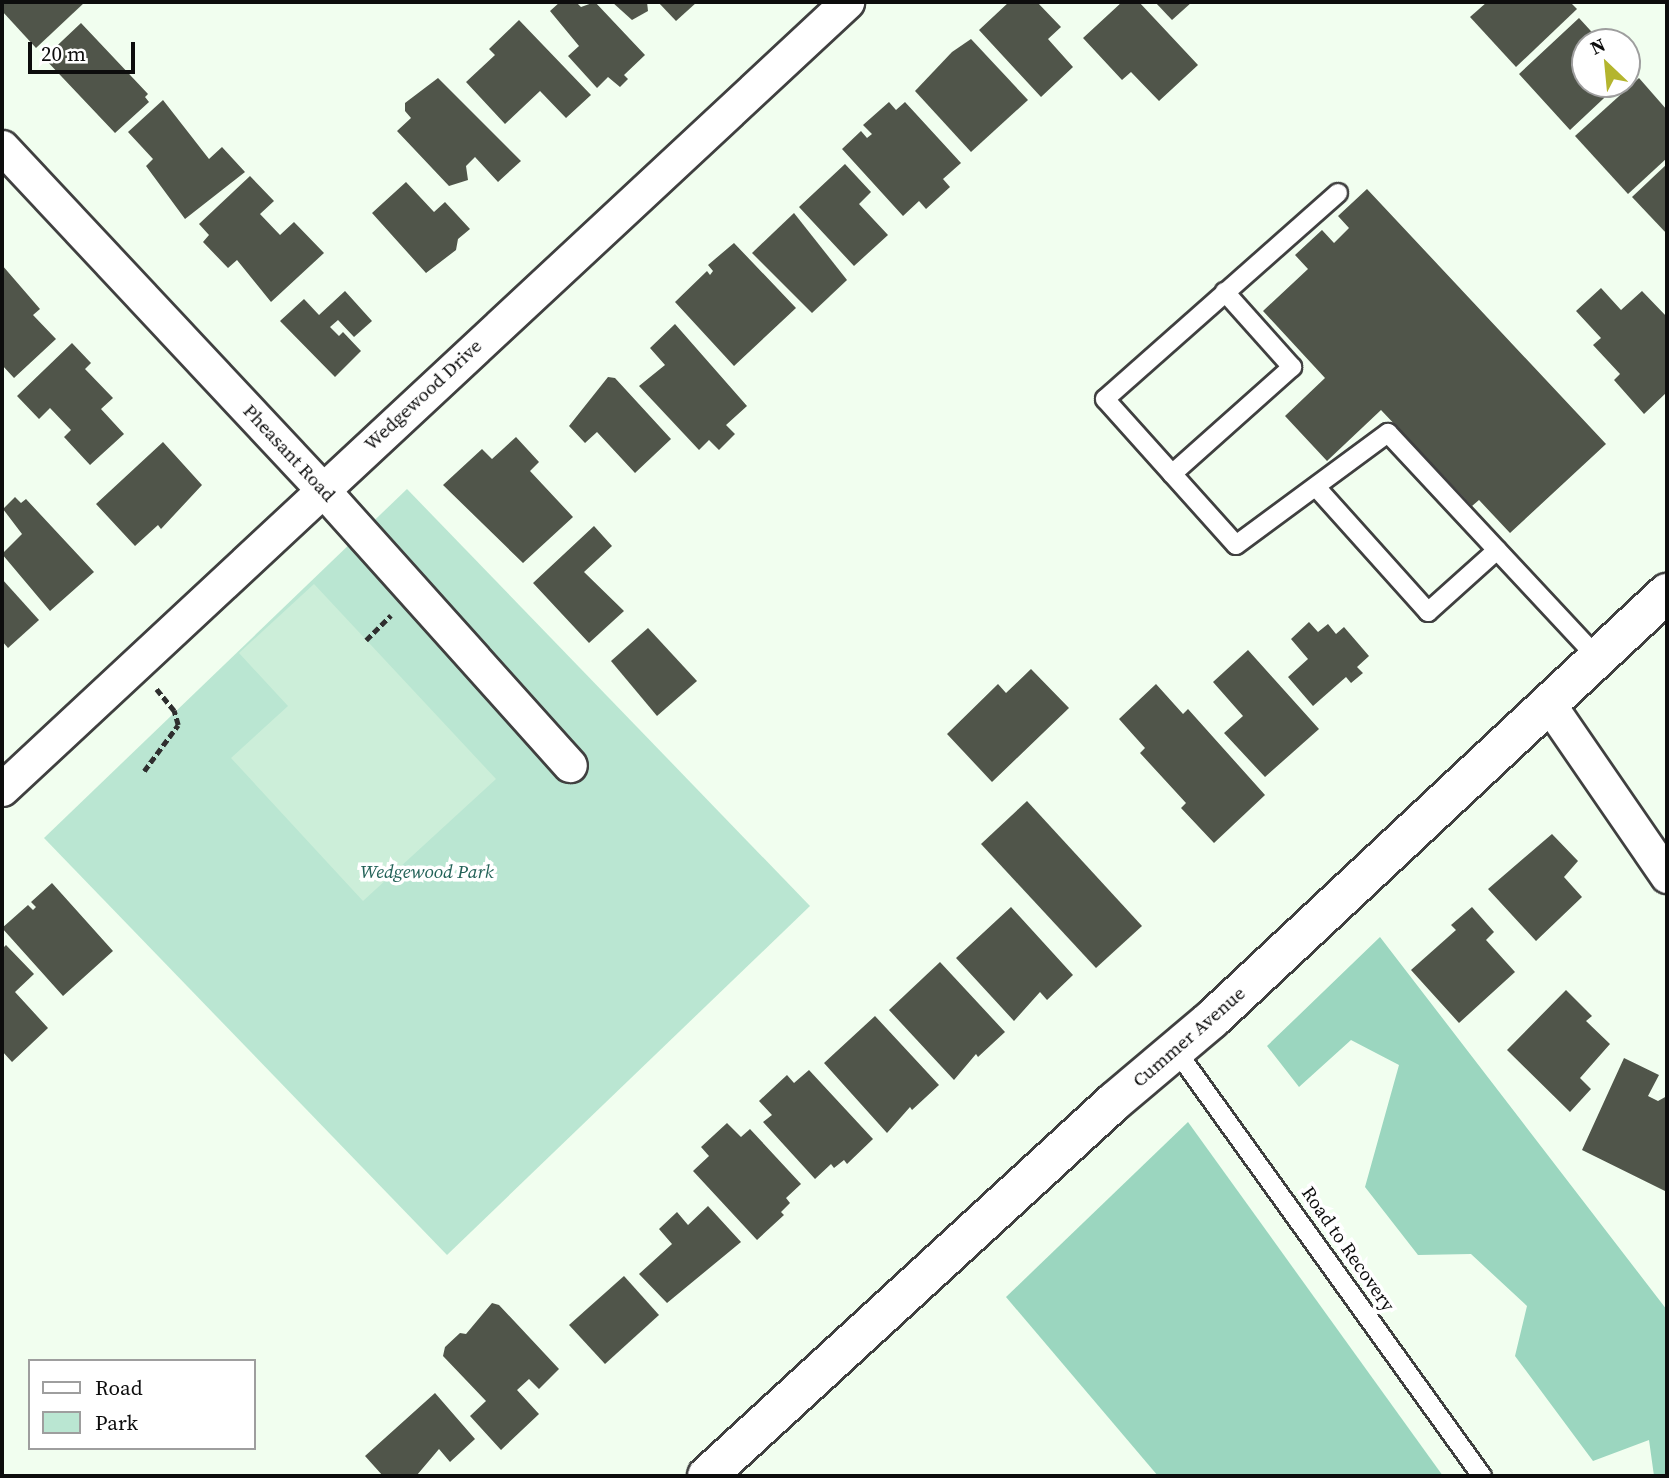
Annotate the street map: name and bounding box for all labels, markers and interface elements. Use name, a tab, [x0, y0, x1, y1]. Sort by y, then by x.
scale bar	[32, 28, 138, 72]
north arrow	[1571, 28, 1641, 98]
text: N	[1586, 31, 1610, 61]
text: 20 m	[41, 39, 86, 68]
street label: Wedgewood Drive	[360, 335, 486, 455]
street label: Pheasant Road	[238, 400, 340, 506]
park label: Wedgewood Park	[360, 861, 494, 883]
street label: Cummer Avenue	[1128, 982, 1250, 1092]
street label: Road to Recovery	[1297, 1182, 1399, 1316]
legend	[28, 1359, 256, 1450]
text: Road	[95, 1373, 143, 1402]
text: Park	[95, 1408, 138, 1437]

